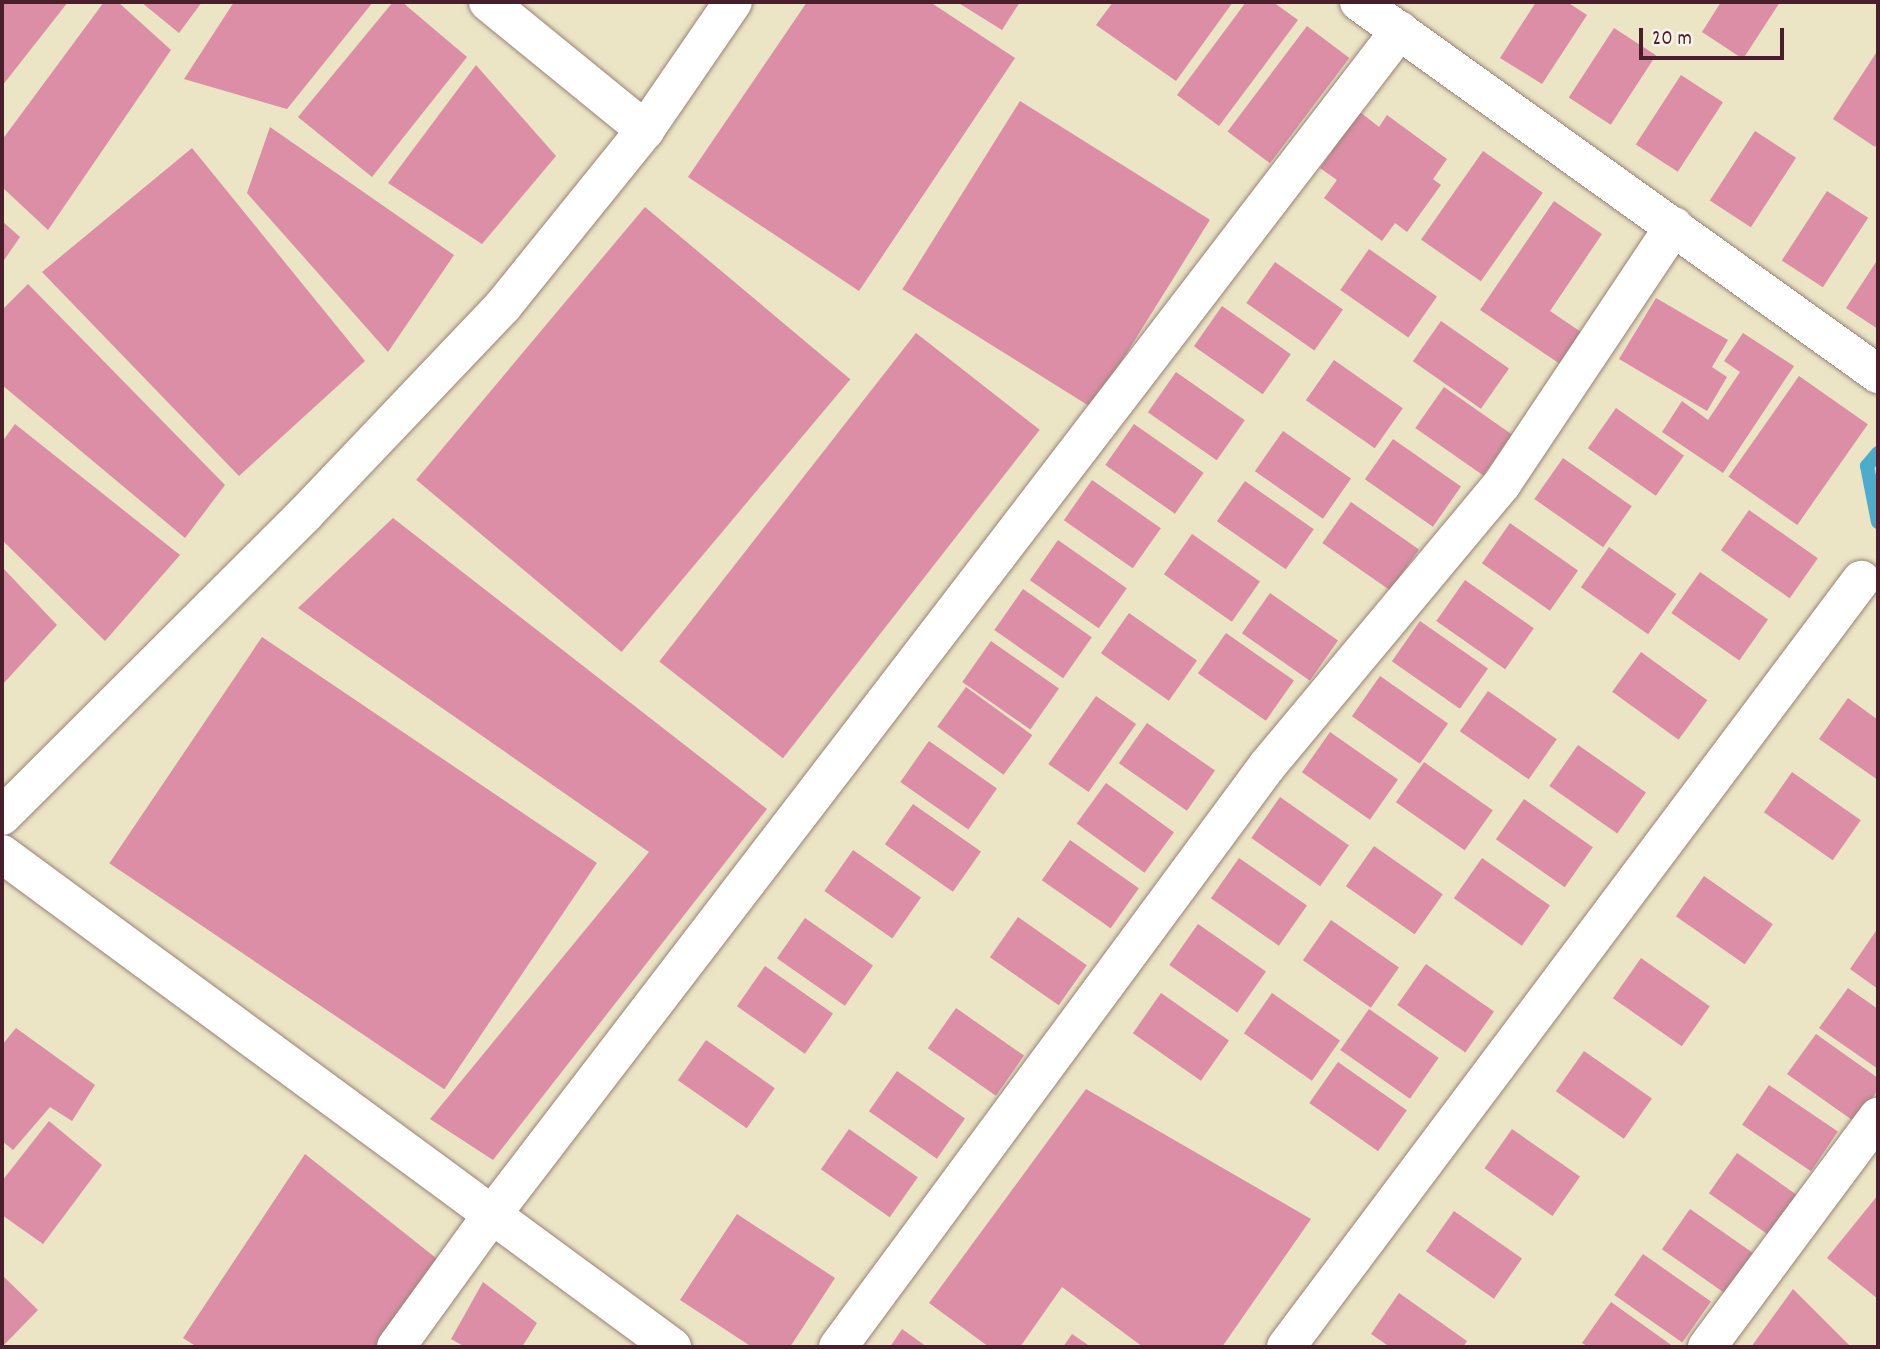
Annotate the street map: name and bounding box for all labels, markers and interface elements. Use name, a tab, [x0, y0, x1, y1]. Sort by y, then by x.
scale bar	[1642, 14, 1787, 58]
text: 20 m	[1652, 25, 1692, 55]

